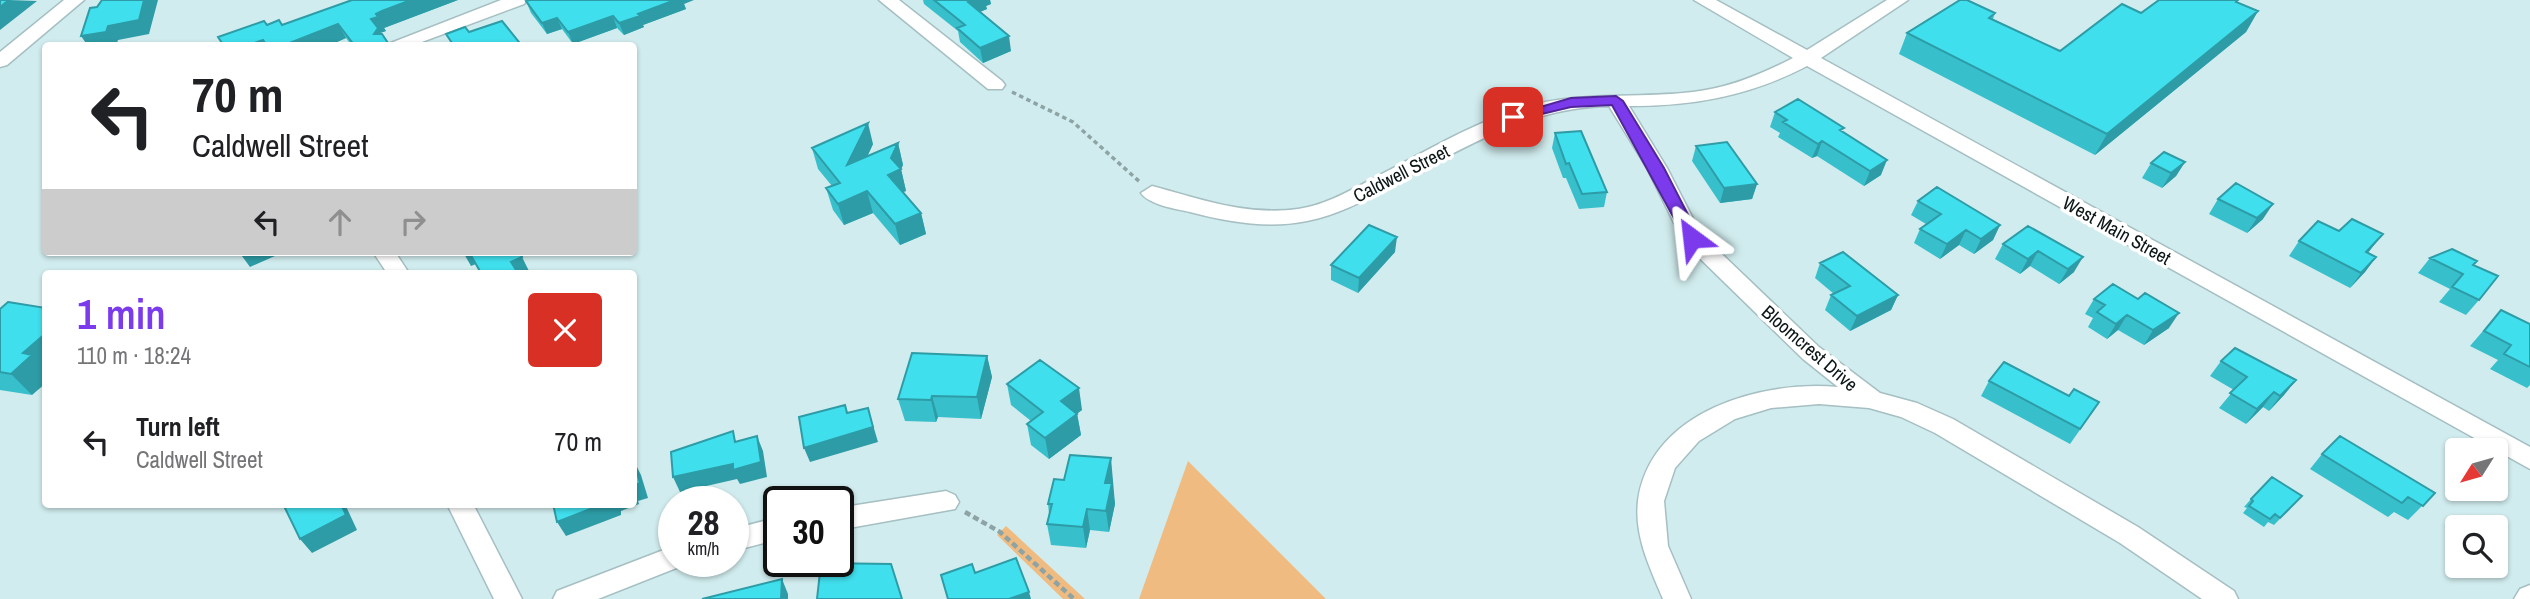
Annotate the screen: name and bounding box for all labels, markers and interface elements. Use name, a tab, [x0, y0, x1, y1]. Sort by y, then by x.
text: 70 m	[192, 61, 284, 127]
icon: left	[77, 70, 168, 161]
pin	[1483, 87, 1543, 147]
icon: arrive	[1494, 98, 1532, 136]
text: Caldwell Street	[192, 124, 368, 167]
street label: Caldwell Street	[1348, 137, 1454, 208]
street label: West Main Street	[2058, 190, 2176, 271]
position arrow	[1655, 201, 1729, 275]
icon: left	[248, 203, 286, 241]
icon: ahead	[321, 203, 359, 241]
icon: right	[394, 203, 432, 241]
text: 1 min	[77, 286, 166, 342]
button: close	[528, 293, 602, 367]
street label: Bloomcrest Drive	[1756, 299, 1864, 397]
text: 110 m · 18:24	[77, 340, 191, 371]
text: Turn left	[136, 409, 220, 444]
icon: left	[77, 423, 115, 461]
text: 70 m	[555, 424, 602, 459]
north arrow	[2445, 438, 2508, 500]
map controls	[2445, 438, 2508, 578]
text: Caldwell Street	[136, 444, 263, 475]
speed limit sign: 30	[763, 486, 854, 577]
text: 28	[688, 499, 719, 546]
button: search	[2445, 515, 2508, 578]
text: km/h	[688, 536, 720, 561]

